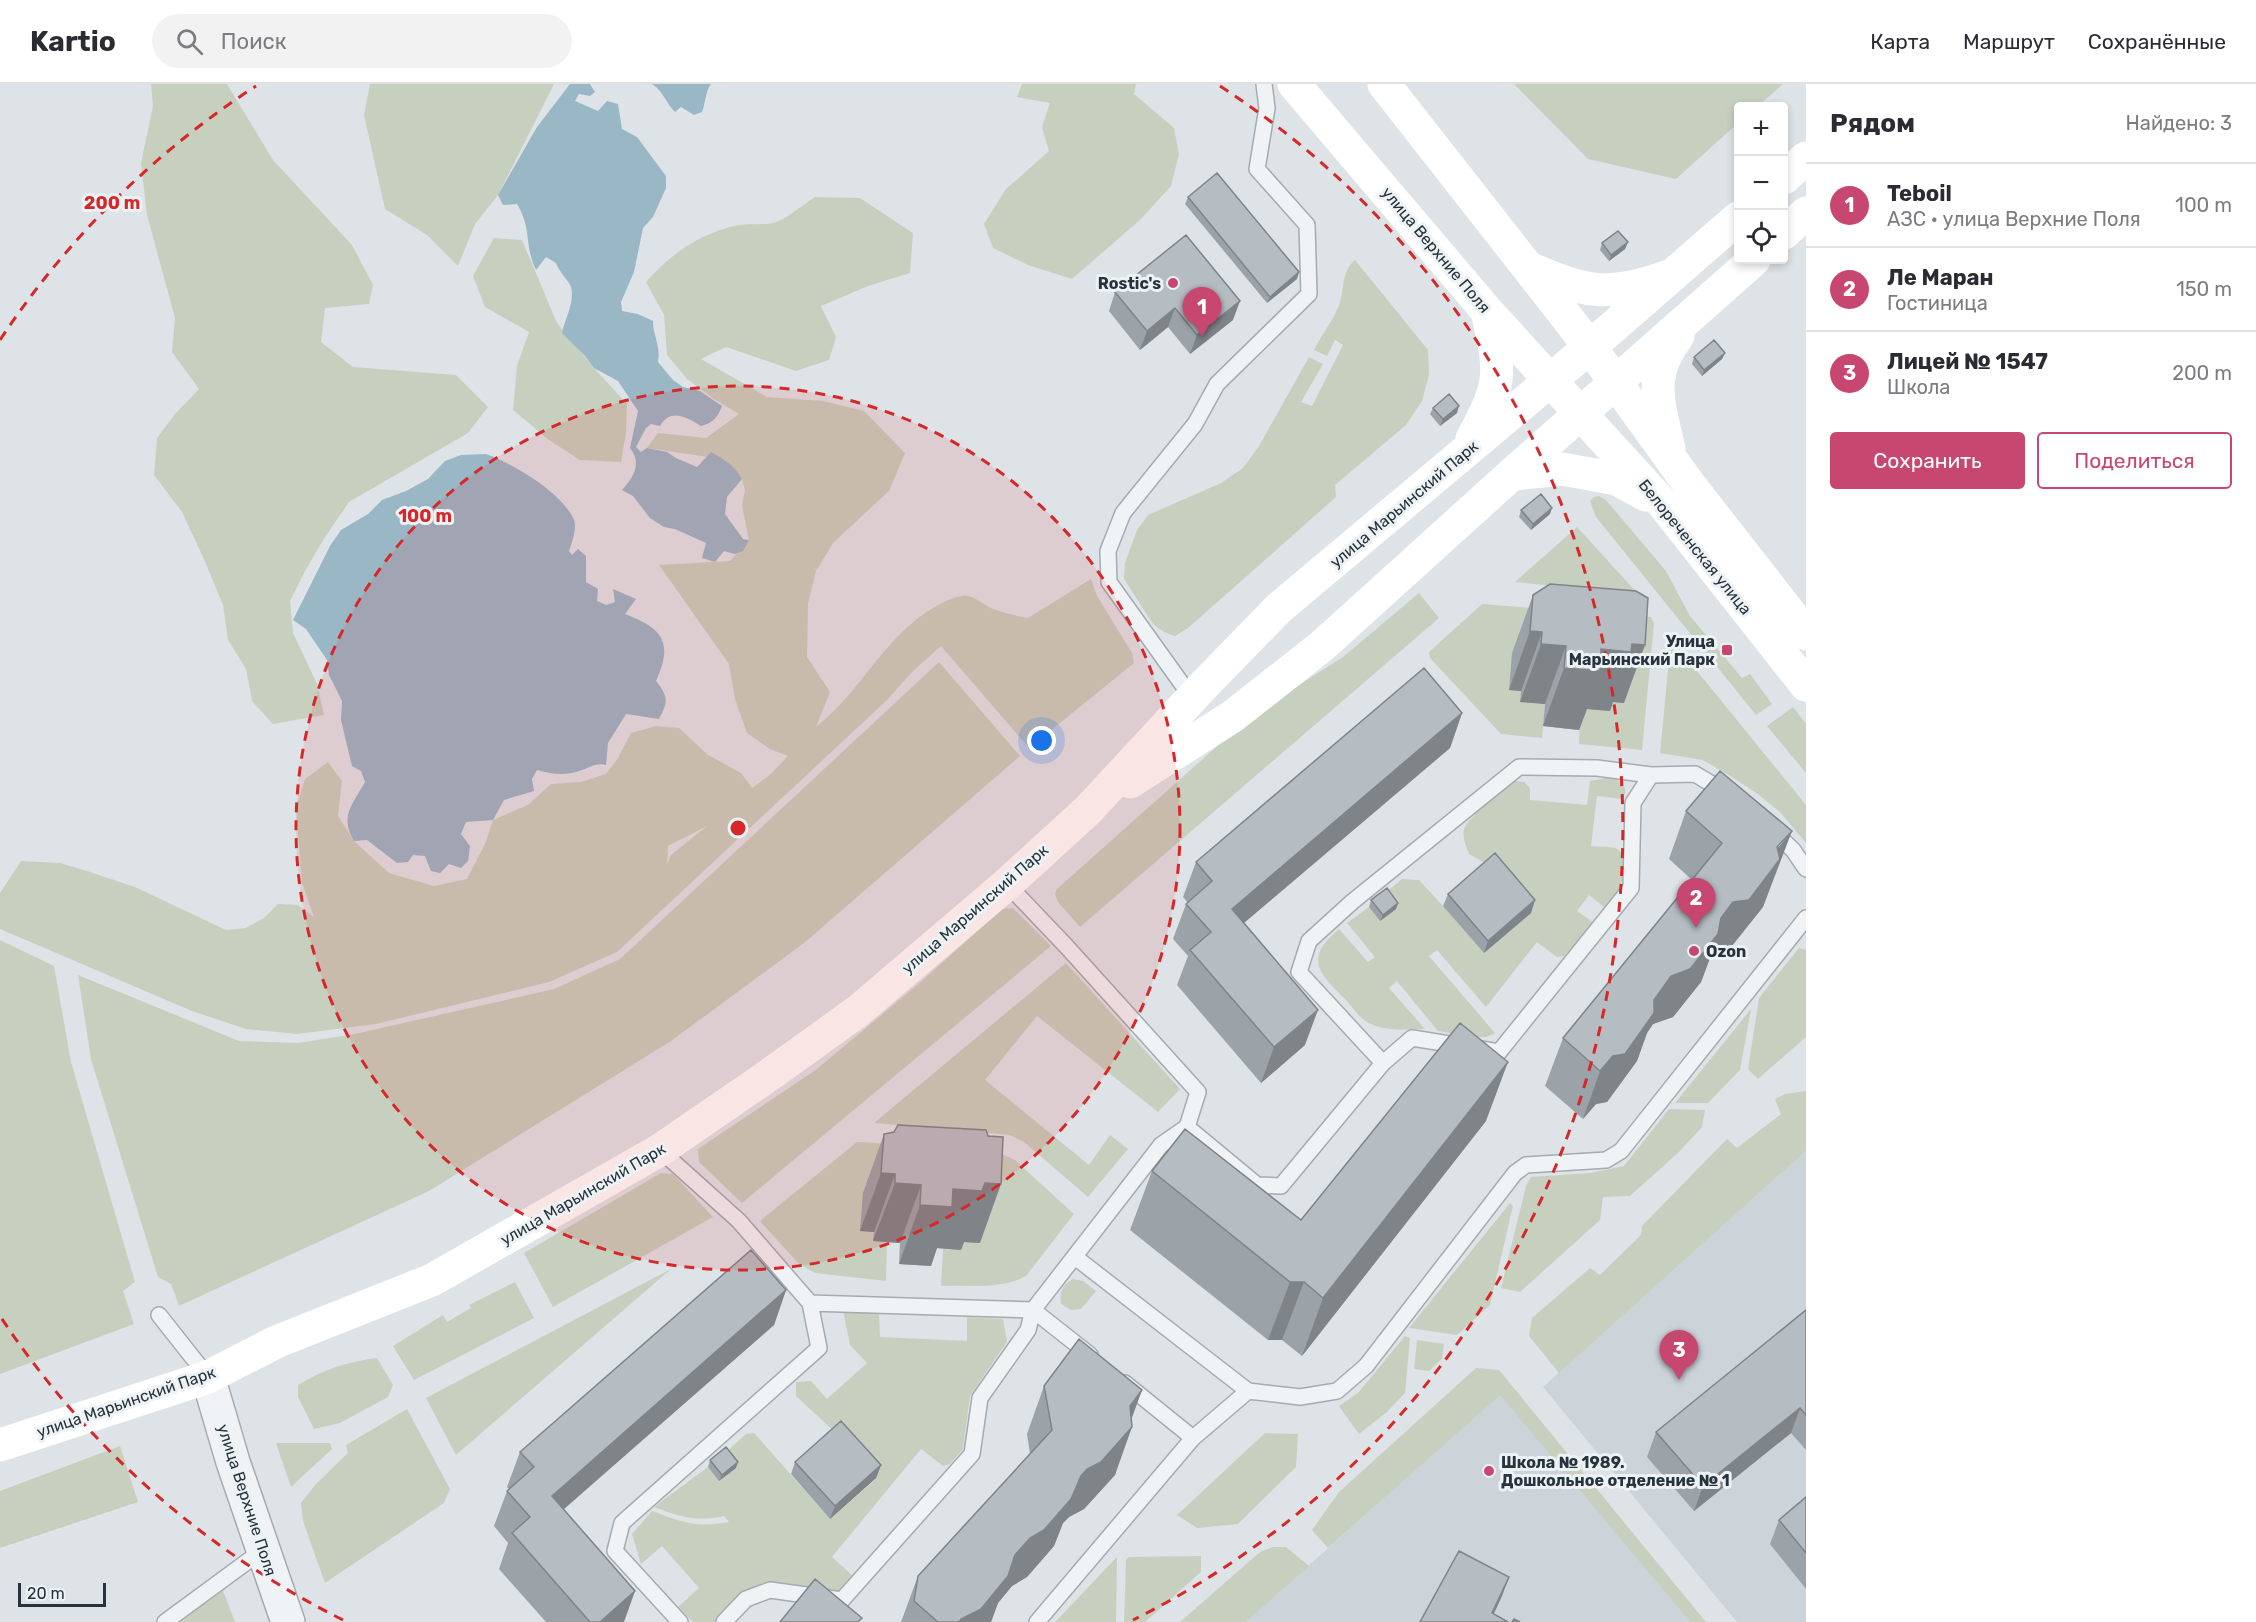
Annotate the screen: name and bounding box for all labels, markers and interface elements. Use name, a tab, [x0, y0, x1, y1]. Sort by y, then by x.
search box	[152, 14, 572, 68]
text: Kartio	[30, 25, 116, 58]
icon: search	[173, 25, 206, 58]
text: Поиск	[221, 28, 286, 55]
text: Карта	[1870, 29, 1930, 54]
text: Маршрут	[1963, 29, 2055, 54]
text: Сохранённые	[2088, 29, 2226, 54]
map controls	[1734, 102, 1788, 264]
button: +	[1734, 102, 1788, 156]
text: Рядом	[1830, 108, 1915, 139]
text: Найдено: 3	[2126, 111, 2232, 135]
button: −	[1734, 156, 1788, 210]
text: Teboil	[1887, 180, 1952, 207]
street label: улица Верхние Поля	[1378, 183, 1494, 317]
text: 200 m	[84, 192, 140, 214]
text: 1	[1845, 193, 1854, 217]
text: 100 m	[2175, 193, 2232, 217]
text: АЗС · улица Верхние Поля	[1887, 207, 2141, 231]
button: locate	[1734, 210, 1788, 264]
text: Ле Маран	[1887, 264, 1994, 291]
place label: Rostic's	[1098, 274, 1161, 293]
marker: Rostic's	[1166, 276, 1180, 290]
text: 2	[1843, 277, 1856, 301]
text: 150 m	[2176, 277, 2232, 301]
pin: 1	[1182, 288, 1222, 337]
text: Гостиница	[1887, 291, 1988, 315]
text: Лицей № 1547	[1887, 348, 2048, 375]
text: 3	[1843, 361, 1856, 385]
text: 200 m	[2172, 361, 2232, 385]
text: Школа	[1887, 375, 1950, 399]
button: Сохранить	[1830, 432, 2025, 489]
button: Поделиться	[2037, 432, 2232, 489]
street label: улица Марьинский Парк	[1326, 436, 1482, 572]
street label: Белореченская улица	[1635, 476, 1755, 618]
text: 100 m	[398, 505, 452, 527]
place label: Улица Марьинский Парк	[1569, 632, 1715, 669]
marker: Улица Марьинский Парк	[1720, 643, 1734, 657]
your location	[1027, 726, 1056, 755]
centre of rings	[728, 818, 748, 838]
street label: улица Марьинский Парк	[898, 840, 1052, 978]
pin: 2	[1676, 878, 1716, 928]
place label: Ozon	[1706, 942, 1746, 961]
marker: Ozon	[1687, 944, 1701, 958]
street label: улица Марьинский Парк	[497, 1139, 669, 1249]
pin: 3	[1660, 1330, 1698, 1380]
street label: улица Марьинский Парк	[34, 1362, 218, 1442]
street label: улица Верхние Поля	[213, 1422, 281, 1578]
place label: Школа № 1989. Дошкольное отделение № 1	[1501, 1453, 1730, 1490]
marker: Школа № 1989. Дошкольное отделение № 1	[1482, 1464, 1496, 1478]
scale bar	[18, 1580, 106, 1608]
text: 20 m	[27, 1584, 65, 1603]

